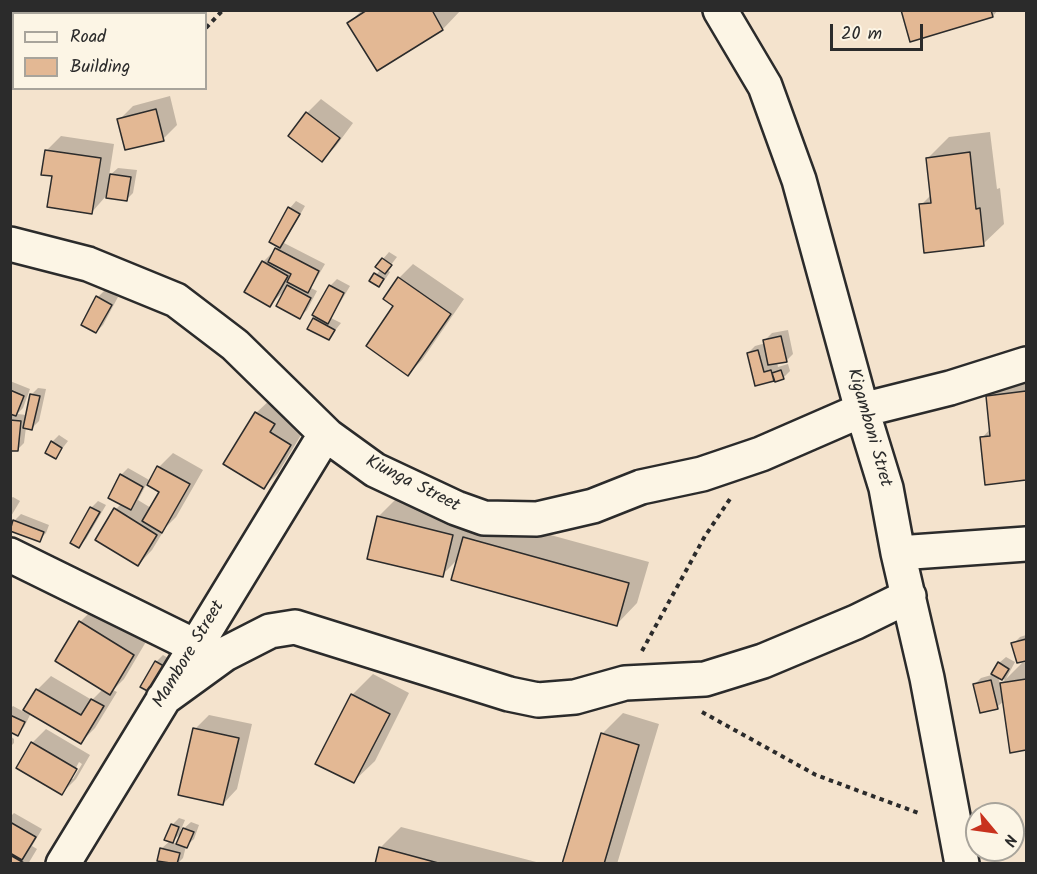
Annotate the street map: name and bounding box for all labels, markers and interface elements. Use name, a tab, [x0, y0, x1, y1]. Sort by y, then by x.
legend	[12, 12, 207, 90]
scale bar	[833, 12, 926, 50]
text: 20 m	[841, 20, 882, 49]
text: Road	[70, 23, 106, 52]
text: Building	[70, 53, 130, 82]
street label: Kigamboni Stret	[841, 366, 895, 490]
street label: Kiunga Street	[361, 452, 463, 518]
street label: Mambore Street	[149, 597, 231, 713]
north arrow	[965, 802, 1025, 862]
text: N	[996, 830, 1023, 850]

